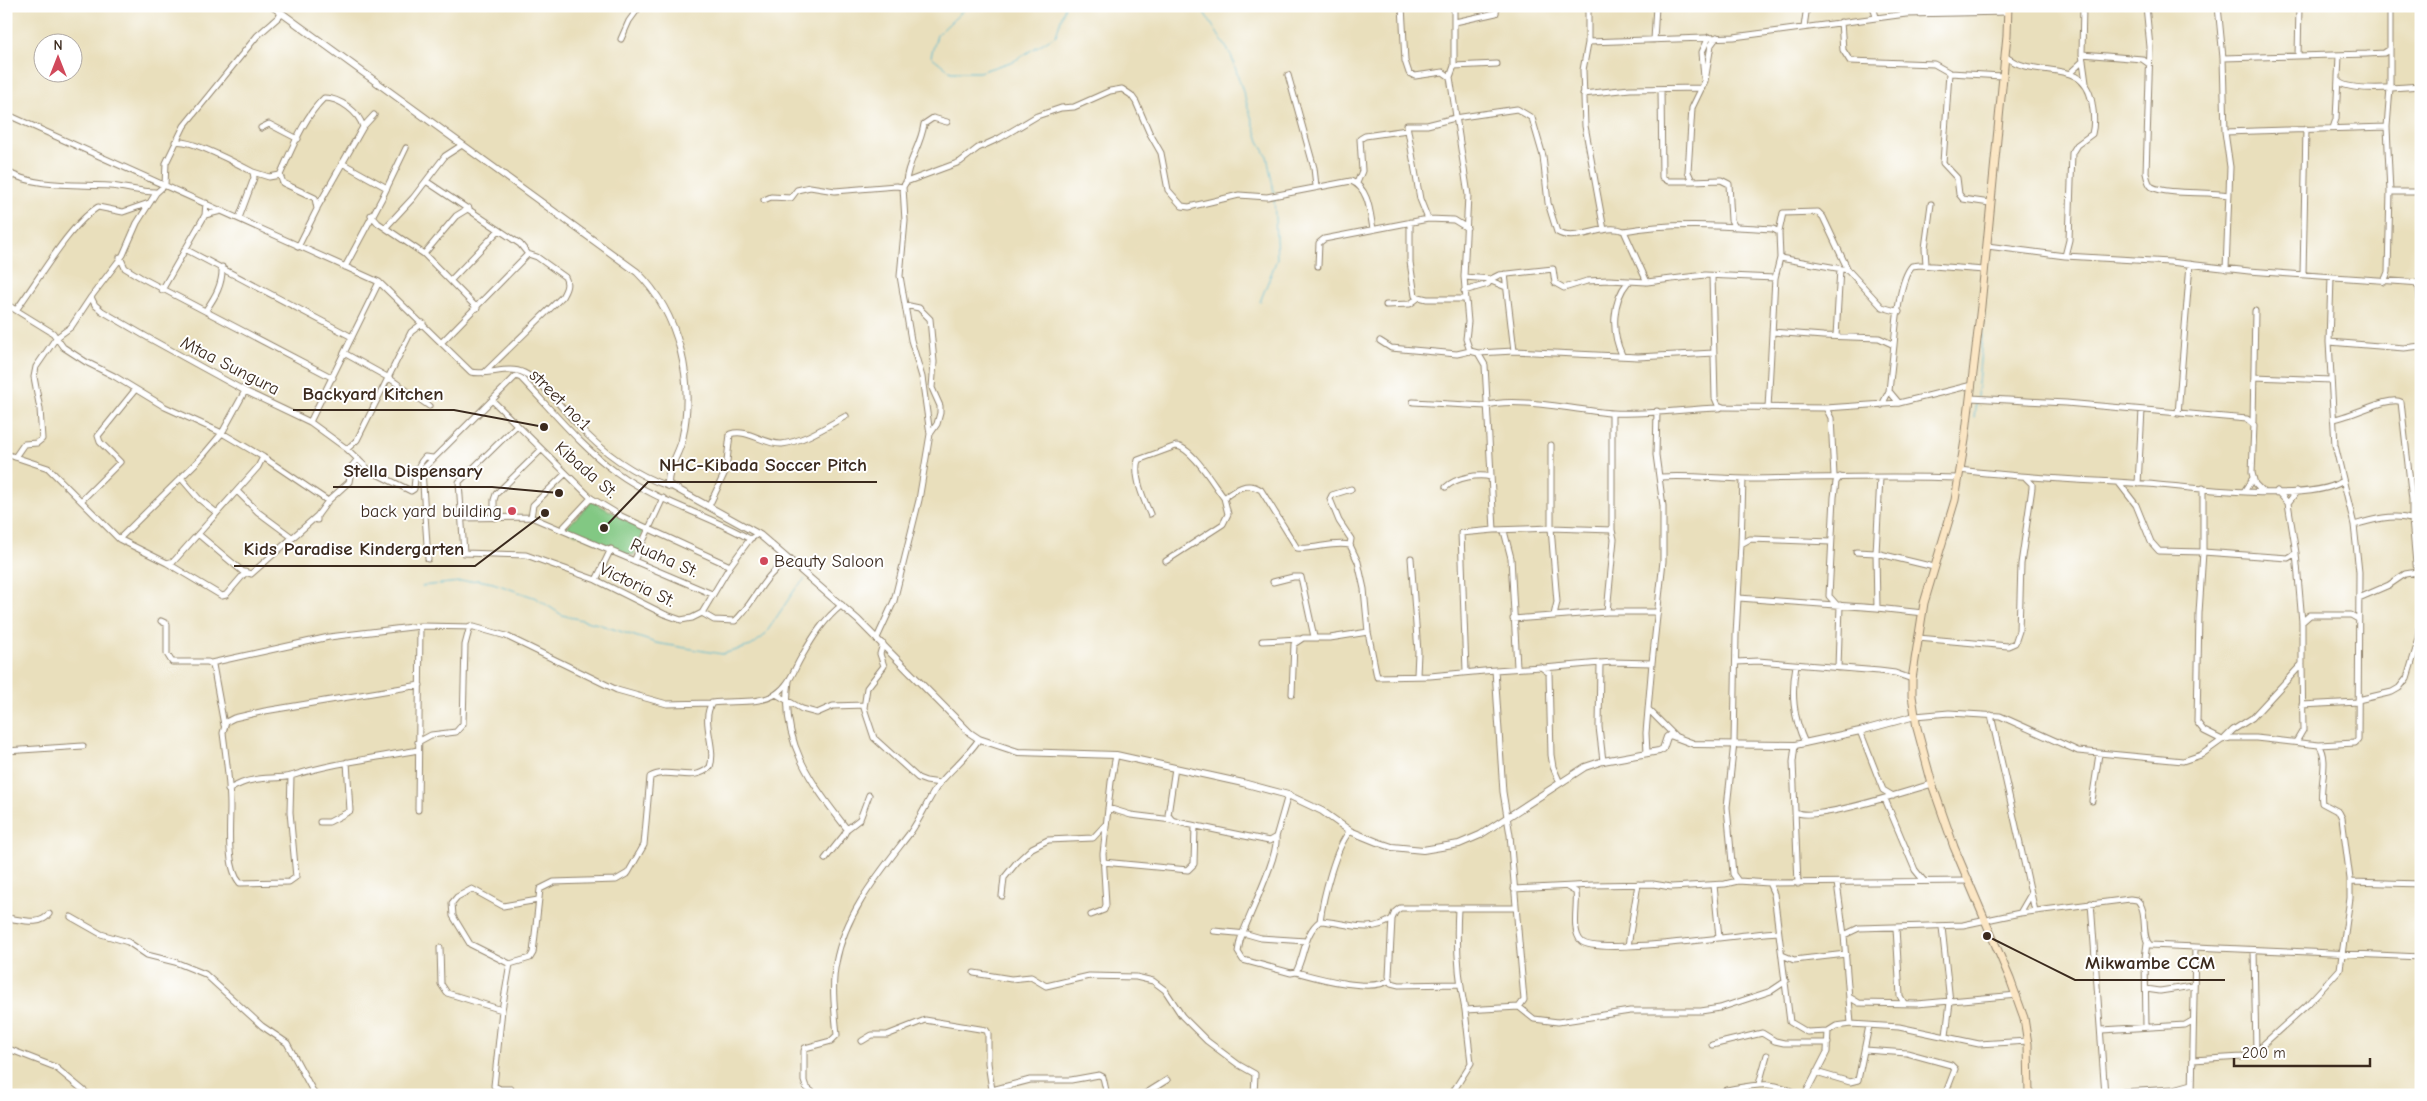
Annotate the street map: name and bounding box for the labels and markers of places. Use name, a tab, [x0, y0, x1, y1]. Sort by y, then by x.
callout: Backyard Kitchen	[293, 376, 454, 410]
callout: NHC-Kibada Soccer Pitch	[648, 448, 877, 482]
callout: Stella Dispensary	[333, 453, 492, 487]
place label: back yard building	[360, 501, 502, 522]
marker: back yard building	[506, 505, 518, 517]
callout: Kids Paradise Kindergarten	[234, 532, 475, 566]
place label: Beauty Saloon	[774, 551, 884, 572]
marker: Beauty Saloon	[758, 555, 770, 567]
callout: Mikwambe CCM	[2075, 946, 2225, 980]

